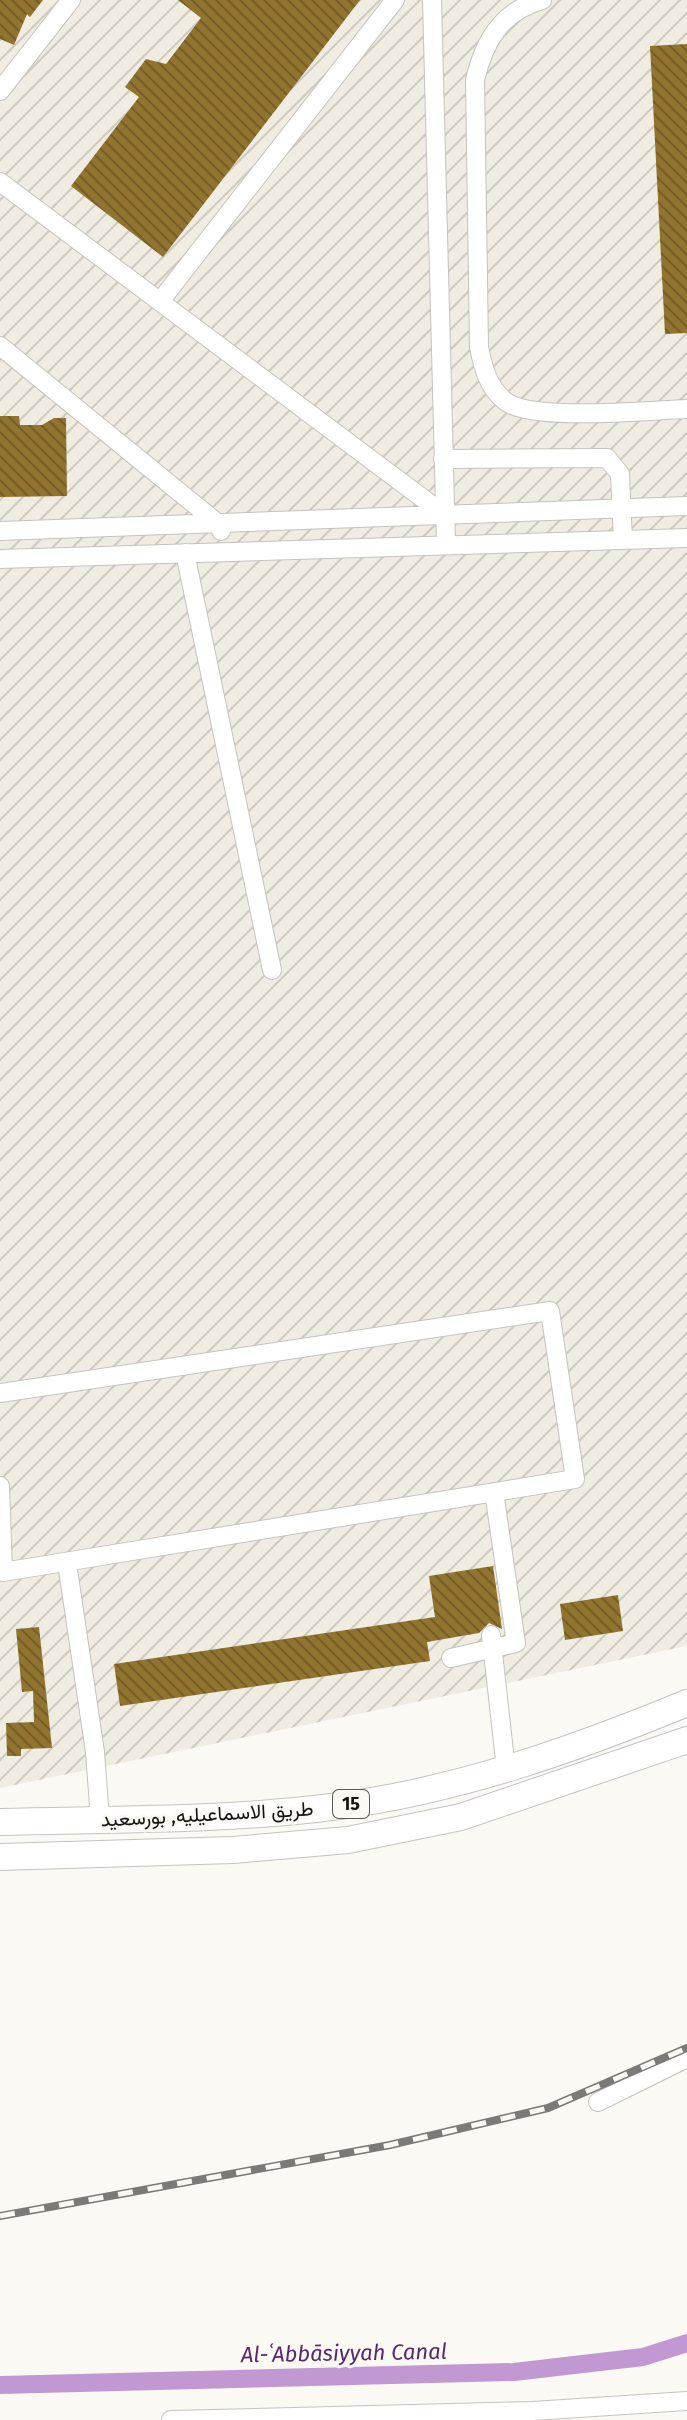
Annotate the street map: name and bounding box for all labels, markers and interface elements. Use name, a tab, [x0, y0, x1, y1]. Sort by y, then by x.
road number: 15	[333, 1790, 369, 1818]
street label: طريق الاسماعيليه, بورسعيد	[100, 1796, 314, 1833]
water label: Al-ʿAbbāsiyyah Canal	[240, 2338, 447, 2368]

